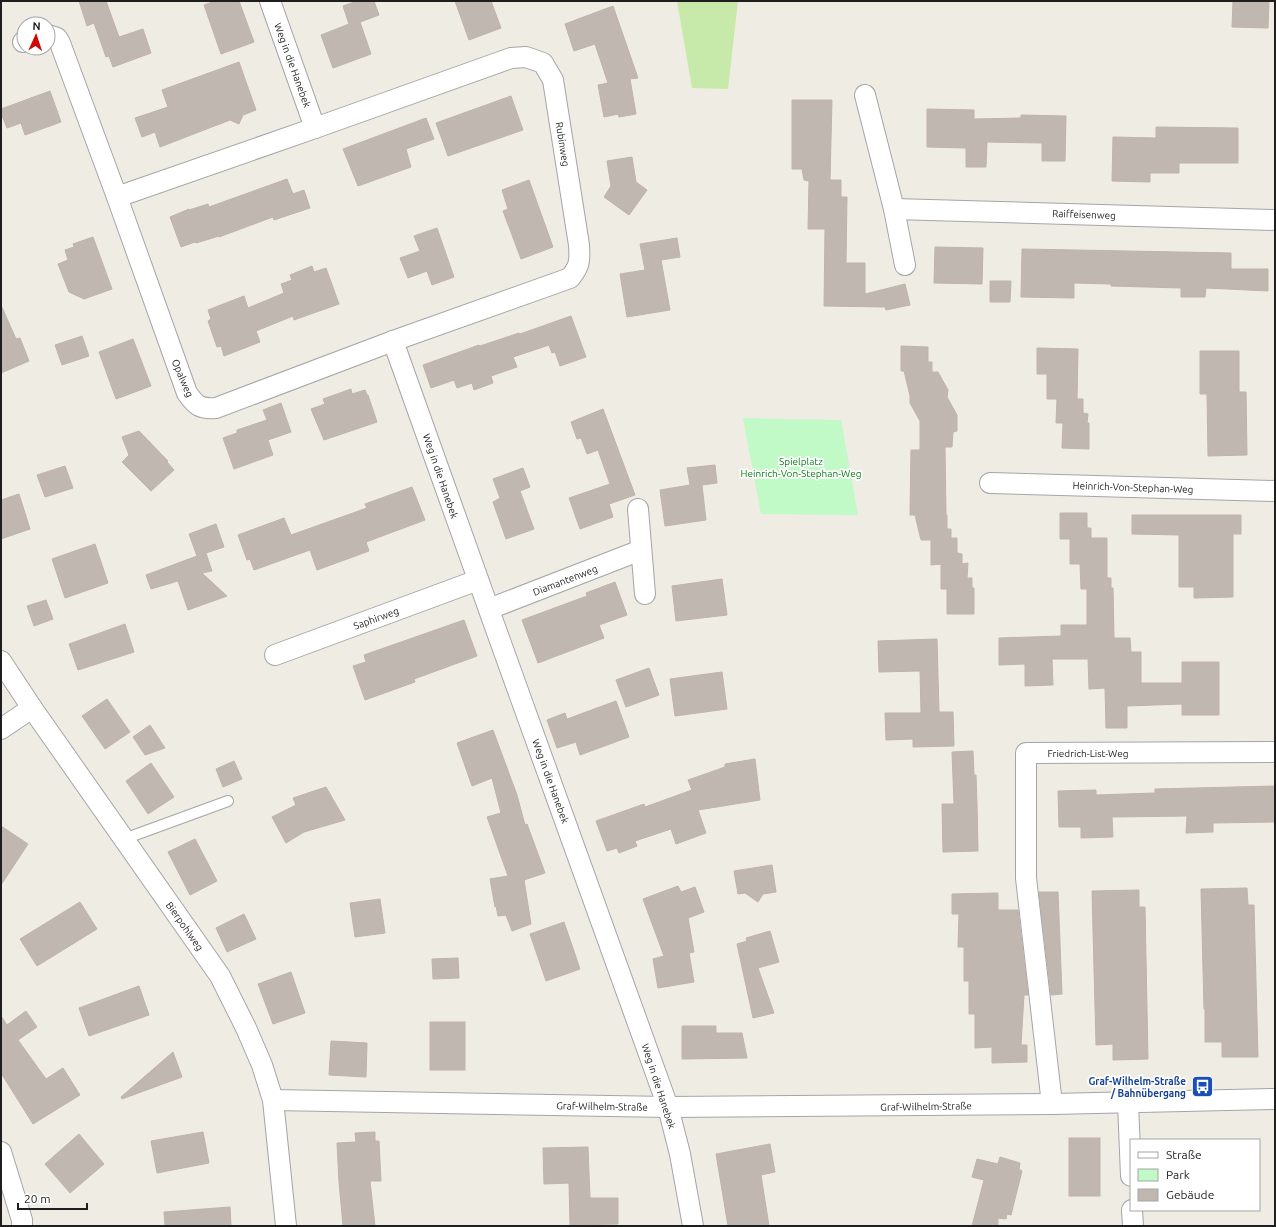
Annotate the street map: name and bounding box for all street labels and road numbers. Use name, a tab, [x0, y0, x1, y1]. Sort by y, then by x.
street label: Weg in die Hanebek	[272, 21, 313, 109]
street label: Rubinweg	[554, 121, 571, 167]
street label: Raiffeisenweg	[1052, 208, 1116, 221]
street label: Opalweg	[170, 357, 195, 399]
street label: Weg in die Hanebek	[421, 432, 460, 520]
street label: Heinrich-Von-Stephan-Weg	[1072, 480, 1194, 495]
street label: Diamantenweg	[531, 563, 599, 598]
street label: Saphirweg	[352, 605, 400, 632]
street label: Weg in die Hanebek	[530, 737, 571, 825]
street label: Friedrich-List-Weg	[1048, 748, 1128, 759]
street label: Bierpohlweg	[164, 900, 205, 953]
street label: Weg in die Hanebek	[640, 1042, 677, 1130]
street label: Graf-Wilhelm-Straße	[556, 1100, 648, 1113]
street label: Graf-Wilhelm-Straße	[880, 1100, 972, 1113]

